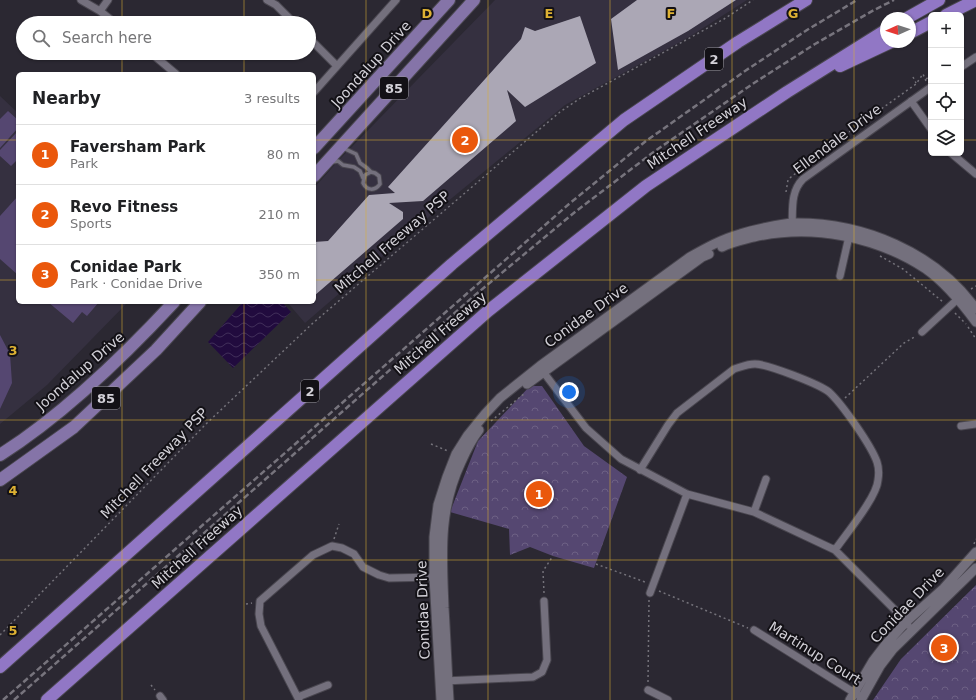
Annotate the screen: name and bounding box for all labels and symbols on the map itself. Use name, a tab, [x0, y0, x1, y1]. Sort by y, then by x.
text: D	[422, 6, 433, 21]
text: E	[545, 6, 553, 21]
text: F	[667, 6, 675, 21]
text: G	[788, 6, 798, 21]
north arrow	[880, 12, 916, 48]
street label: Joondalup Drive	[327, 17, 414, 111]
road number: 2	[705, 48, 723, 70]
road number: 85	[380, 77, 408, 99]
street label: Mitchell Freeway	[644, 94, 750, 172]
street label: Ellendale Drive	[790, 101, 884, 177]
pin: 2	[452, 125, 478, 155]
street label: Mitchell Freeway PSP	[331, 188, 453, 296]
street label: Conidae Drive	[541, 279, 631, 351]
street label: Mitchell Freeway	[391, 289, 489, 377]
street label: Joondalup Drive	[32, 329, 127, 414]
text: 3	[8, 343, 18, 358]
road number: 2	[301, 380, 319, 402]
your location	[559, 382, 579, 402]
road number: 85	[92, 387, 120, 409]
street label: Mitchell Freeway PSP	[97, 405, 211, 521]
pin: 1	[526, 479, 552, 509]
text: 4	[8, 483, 18, 498]
street label: Mitchell Freeway	[148, 502, 246, 592]
street label: Conidae Drive	[413, 560, 433, 660]
street label: Conidae Drive	[867, 564, 947, 646]
street label: Martinup Court	[766, 618, 864, 688]
text: 5	[8, 623, 18, 638]
pin: 3	[931, 633, 957, 663]

